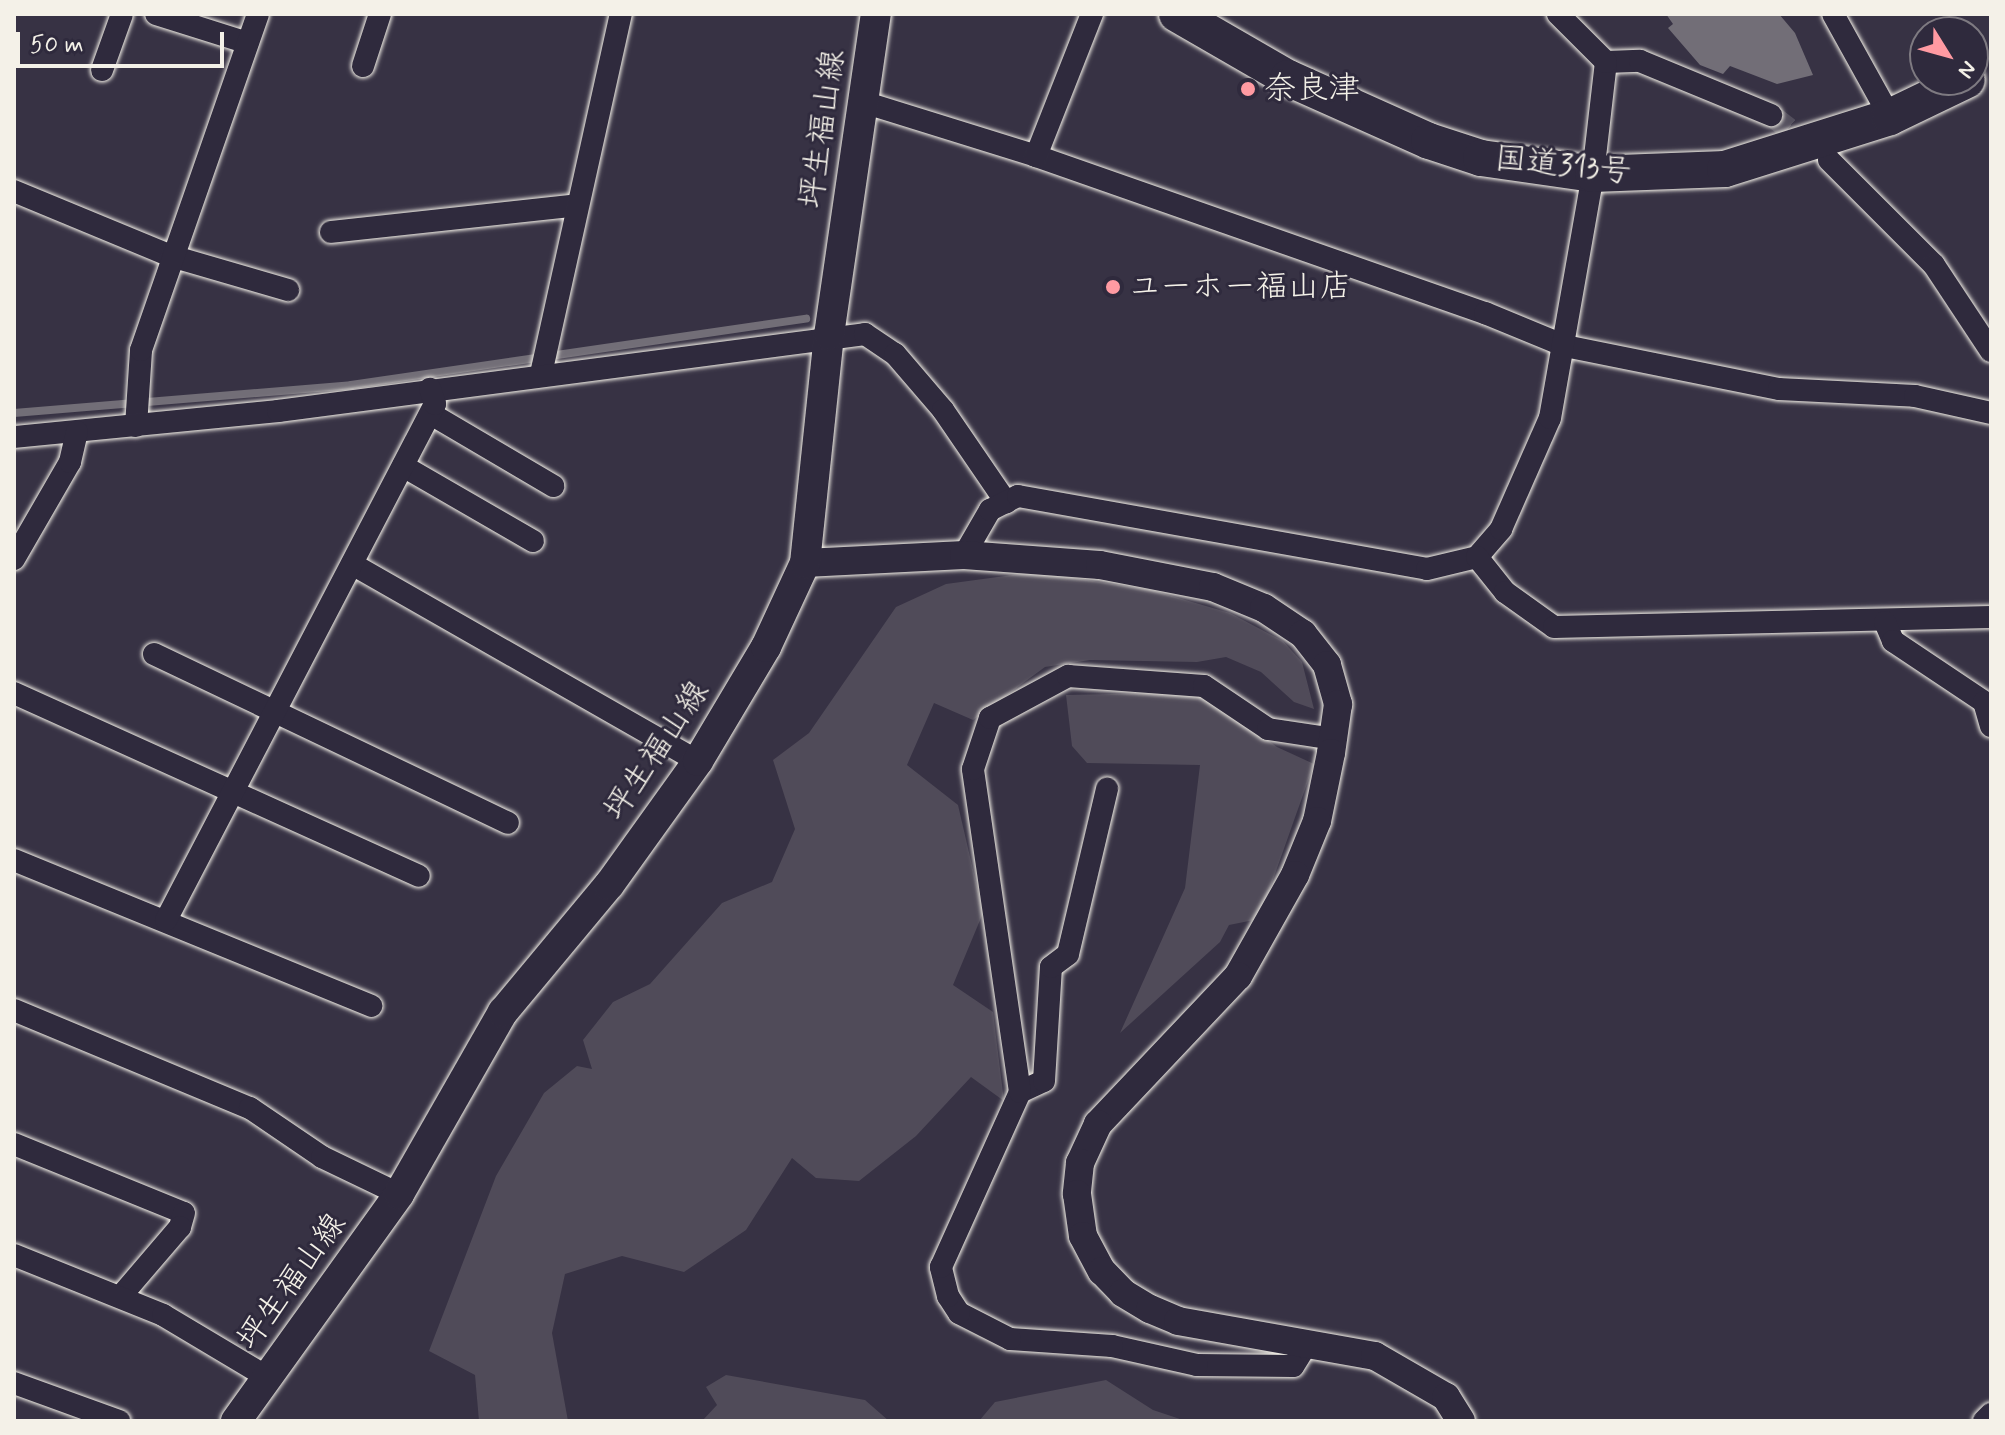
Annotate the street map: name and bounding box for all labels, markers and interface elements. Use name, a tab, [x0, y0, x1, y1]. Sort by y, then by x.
scale bar	[20, 16, 228, 66]
north arrow	[1909, 16, 1989, 96]
text: 50 m	[30, 30, 84, 61]
street label: 坪生福山線	[793, 47, 853, 211]
text: N	[1951, 55, 1982, 84]
place label: 奈良津	[1264, 70, 1360, 108]
marker: 奈良津	[1239, 80, 1257, 98]
street label: 国道313号	[1493, 140, 1633, 192]
place label: ユーホー福山店	[1129, 268, 1352, 306]
marker: ユーホー福山店	[1104, 278, 1122, 296]
street label: 坪生福山線	[596, 674, 718, 828]
street label: 坪生福山線	[229, 1206, 355, 1358]

